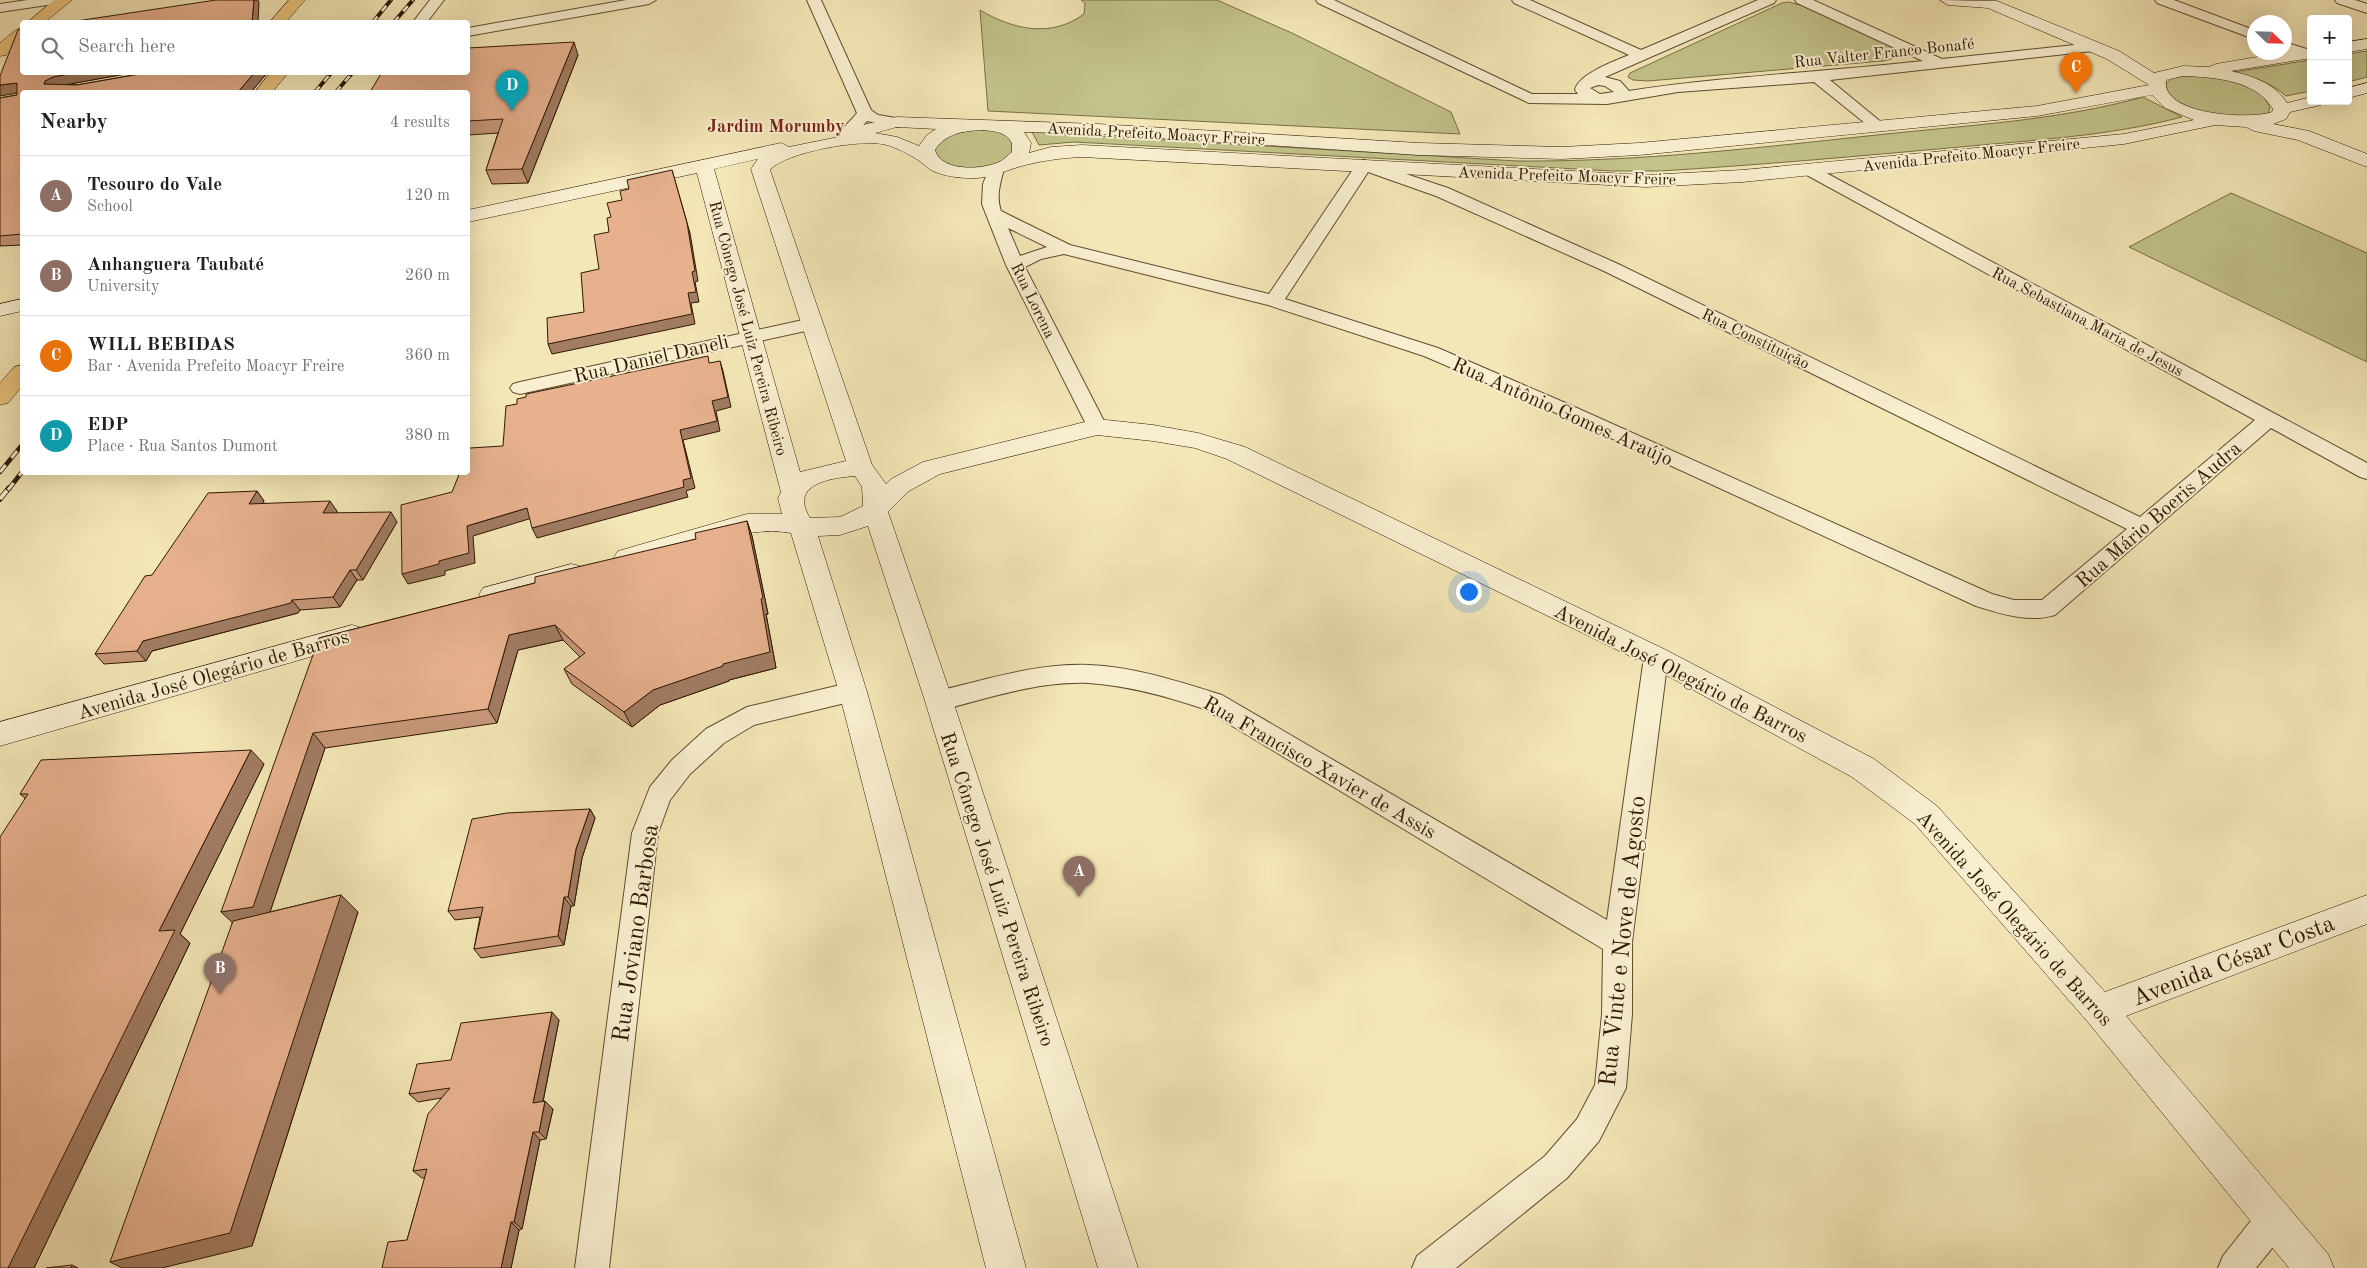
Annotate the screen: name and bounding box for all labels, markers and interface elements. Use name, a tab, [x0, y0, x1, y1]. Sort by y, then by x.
north arrow	[2247, 15, 2292, 60]
map controls	[2307, 15, 2352, 105]
button: +	[2307, 15, 2352, 60]
search box	[20, 20, 470, 75]
icon: search	[38, 34, 66, 62]
street label: Rua Valter Franco Bonafé	[1793, 37, 1975, 71]
text: Search here	[78, 38, 175, 57]
pin: C	[2060, 52, 2092, 93]
button: −	[2307, 60, 2352, 105]
pin: D	[496, 70, 528, 111]
text: Nearby	[40, 112, 108, 133]
text: 4 results	[390, 115, 450, 131]
district label: Jardim Morumby	[707, 118, 845, 136]
street label: Avenida Prefeito Moacyr Freire	[1046, 121, 1265, 149]
street label: Avenida Prefeito Moacyr Freire	[1862, 137, 2081, 175]
street label: Avenida Prefeito Moacyr Freire	[1457, 165, 1676, 189]
text: Tesouro do Vale	[87, 176, 222, 195]
text: A	[50, 188, 62, 204]
text: 120 m	[405, 188, 450, 204]
text: School	[87, 199, 133, 215]
street label: Rua Cônego José Luiz Pereira Ribeiro	[705, 199, 789, 458]
text: Anhanguera Taubaté	[87, 256, 264, 275]
street label: Rua Lorena	[1007, 261, 1057, 341]
street label: Rua Sebastiana Maria de Jesus	[1988, 265, 2186, 380]
text: B	[50, 268, 62, 284]
text: 260 m	[405, 268, 450, 284]
text: University	[87, 279, 159, 295]
street label: Rua Constituição	[1699, 307, 1812, 373]
street label: Rua Daniel Daneli	[572, 332, 731, 388]
text: WILL BEBIDAS	[87, 336, 235, 355]
text: C	[51, 348, 61, 364]
text: 360 m	[405, 348, 450, 364]
street label: Rua Antônio Gomes Araújo	[1449, 355, 1676, 471]
text: Bar · Avenida Prefeito Moacyr Freire	[87, 359, 344, 375]
text: EDP	[87, 416, 128, 435]
text: D	[50, 428, 62, 444]
text: 380 m	[405, 428, 450, 444]
text: Place · Rua Santos Dumont	[87, 439, 278, 455]
street label: Rua Mário Boeris Audra	[2073, 439, 2246, 592]
your location	[1456, 579, 1482, 605]
street label: Avenida José Olegário de Barros	[1550, 602, 1810, 748]
street label: Avenida José Olegário de Barros	[76, 628, 352, 724]
street label: Rua Francisco Xavier de Assis	[1199, 694, 1439, 844]
street label: Rua Cônego José Luiz Pereira Ribeiro	[936, 730, 1056, 1049]
street label: Rua Vinte e Nove de Agosto	[1597, 795, 1651, 1088]
street label: Avenida José Olegário de Barros	[1912, 808, 2115, 1031]
street label: Rua Joviano Barbosa	[610, 823, 664, 1044]
pin: A	[1063, 856, 1095, 897]
street label: Avenida César Costa	[2129, 912, 2338, 1012]
pin: B	[204, 953, 236, 994]

